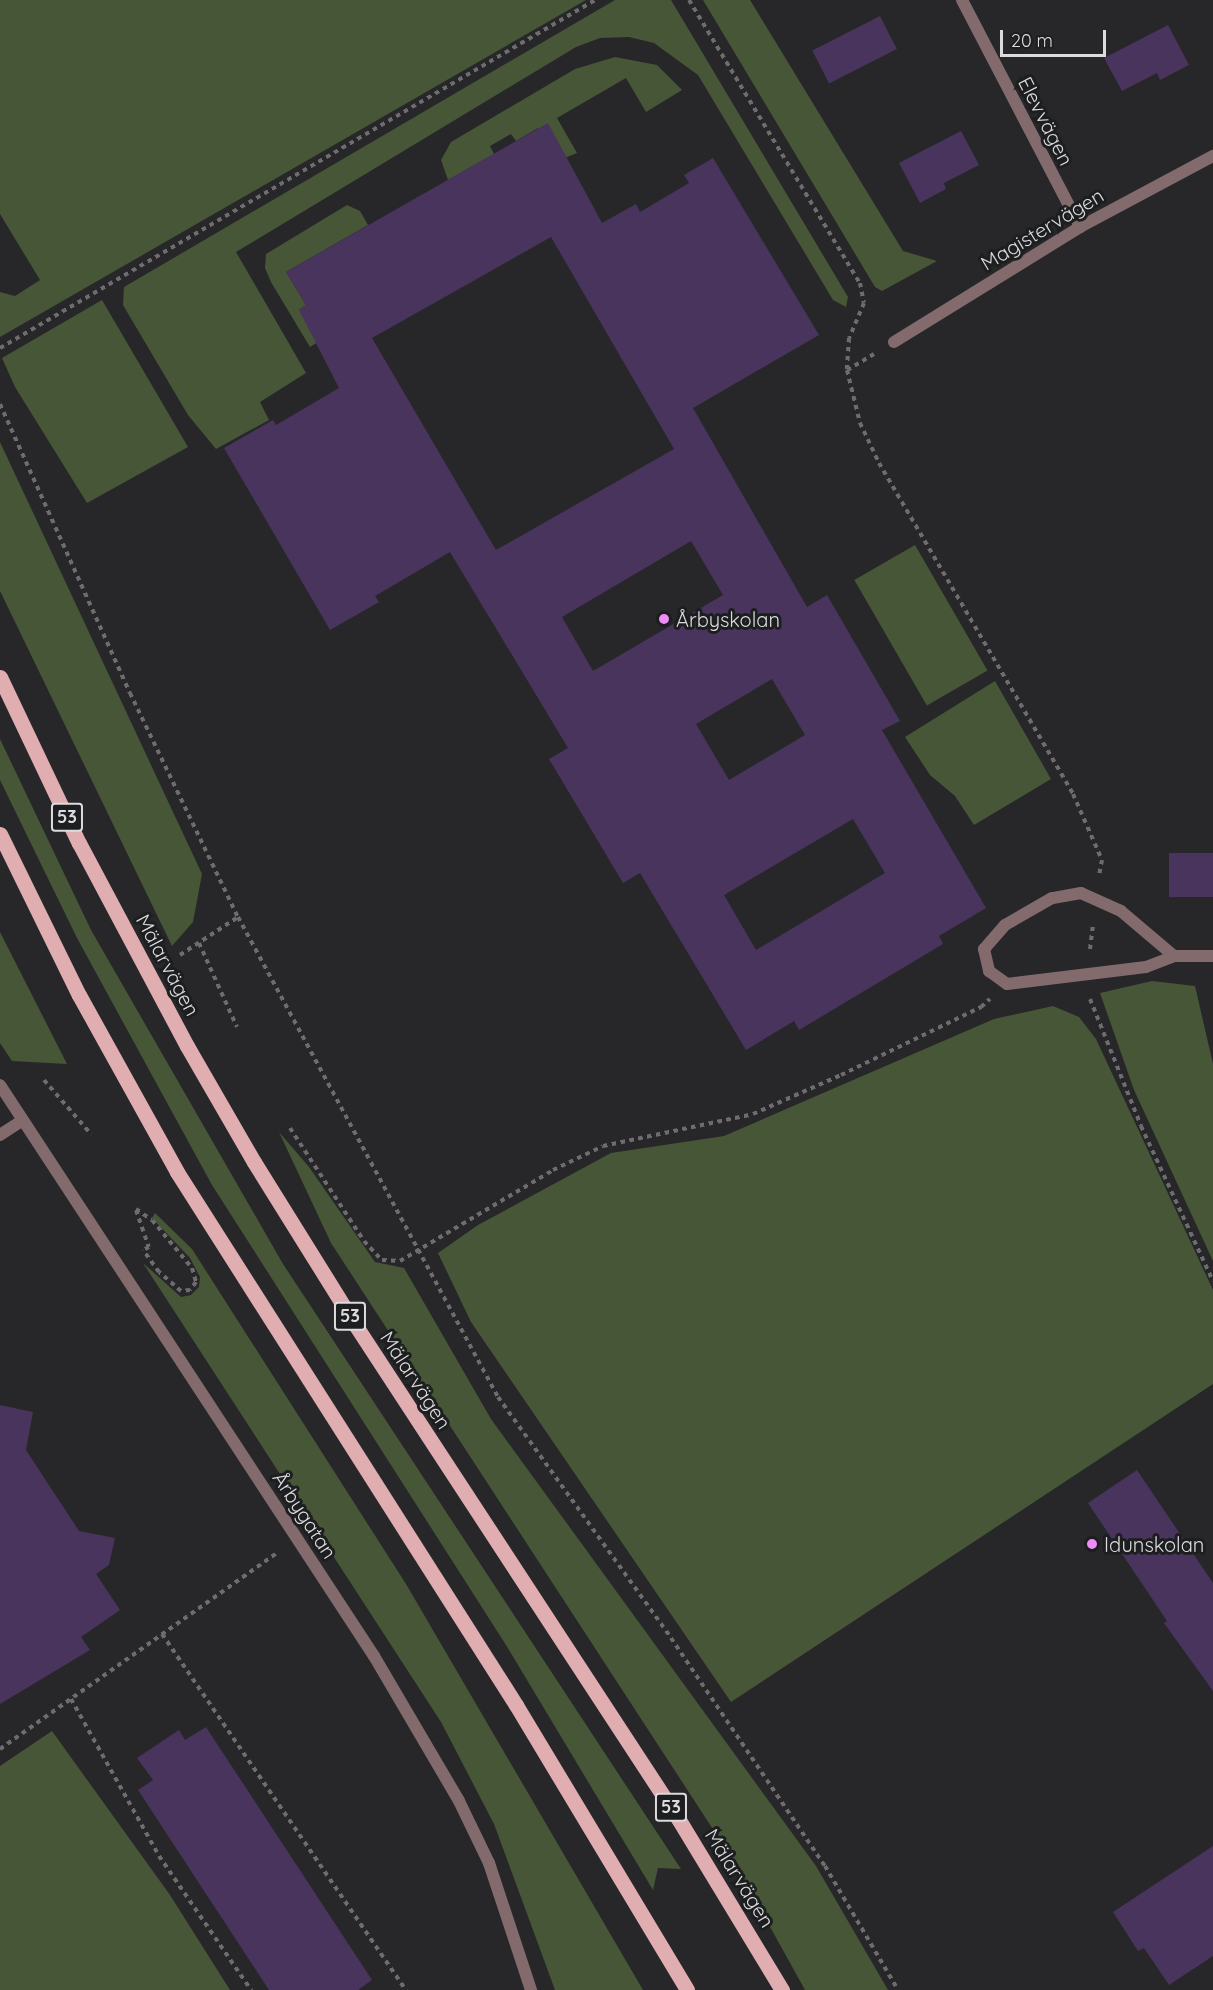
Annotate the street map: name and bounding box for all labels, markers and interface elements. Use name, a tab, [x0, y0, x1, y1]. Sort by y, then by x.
scale bar	[1003, 18, 1110, 56]
text: 20 m	[1011, 29, 1053, 52]
street label: Elevvägen	[1013, 73, 1079, 169]
street label: Magistervägen	[976, 183, 1108, 275]
place label: Årbyskolan	[676, 607, 780, 631]
marker: Årbyskolan	[657, 612, 671, 626]
road number: 53	[50, 802, 84, 832]
street label: Mälarvägen	[131, 910, 205, 1020]
road number: 53	[334, 1301, 366, 1331]
street label: Mälarvägen	[376, 1327, 456, 1433]
street label: Årbygatan	[268, 1467, 342, 1563]
place label: Idunskolan	[1104, 1532, 1204, 1556]
marker: Idunskolan	[1085, 1537, 1099, 1551]
road number: 53	[654, 1792, 688, 1822]
street label: Mälarvägen	[700, 1824, 780, 1932]

